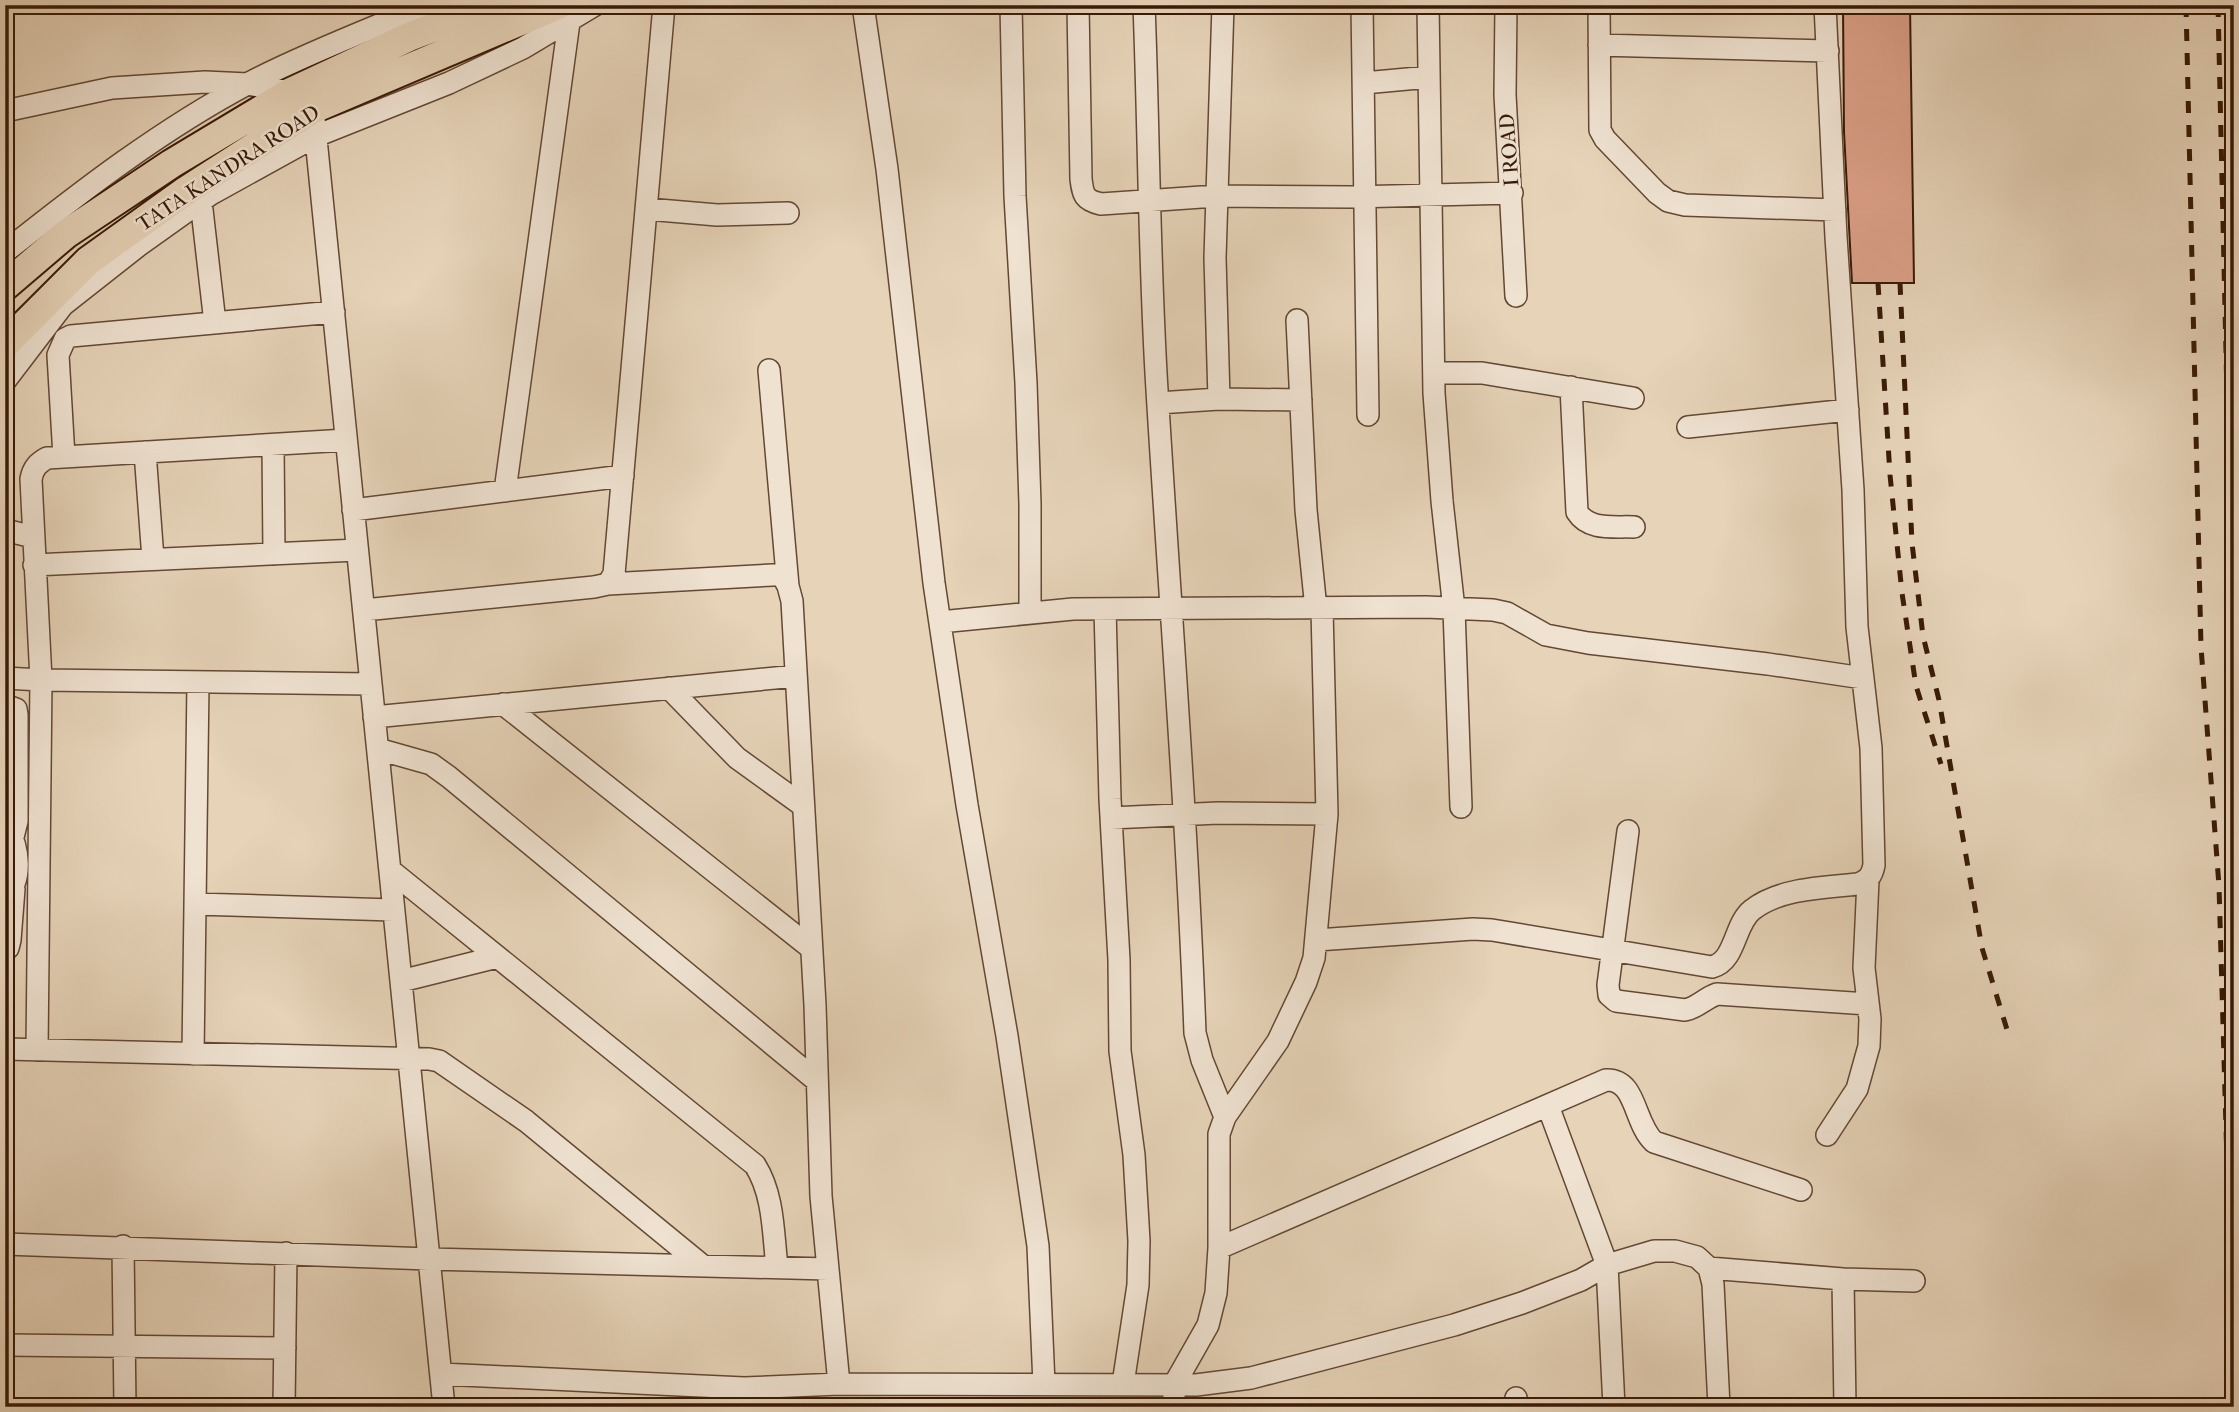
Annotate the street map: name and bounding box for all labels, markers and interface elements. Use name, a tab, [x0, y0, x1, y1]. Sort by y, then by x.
street label: TATA KANDRA ROAD	[132, 100, 324, 236]
street label: I ROAD	[1494, 113, 1524, 187]

